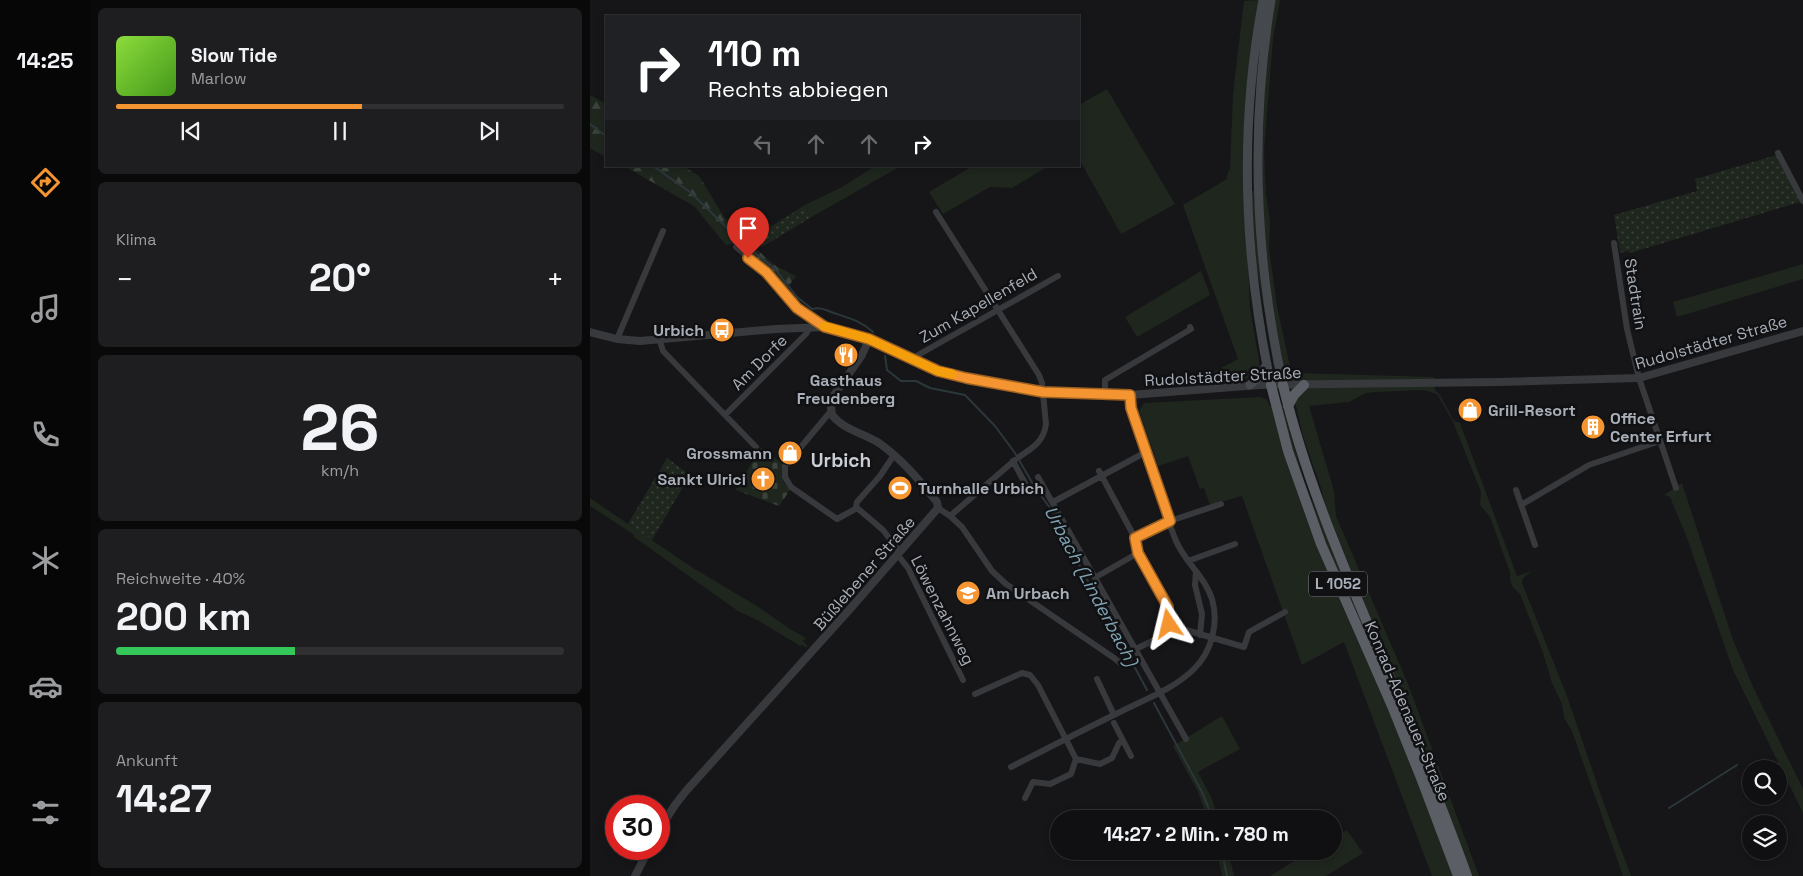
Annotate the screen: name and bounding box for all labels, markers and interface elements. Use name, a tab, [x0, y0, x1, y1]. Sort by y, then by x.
text: 110 m	[708, 32, 801, 76]
icon: right	[625, 35, 690, 100]
text: Slow Tide	[191, 43, 277, 68]
text: 14:25	[17, 46, 73, 74]
text: Marlow	[191, 68, 247, 89]
text: Rechts abbiegen	[708, 75, 889, 103]
icon: previous	[177, 117, 205, 145]
icon: pause	[326, 117, 354, 145]
icon: next	[475, 117, 503, 145]
icon: left	[749, 130, 777, 158]
icon: ahead	[802, 130, 830, 158]
icon: ahead	[855, 130, 883, 158]
icon: right	[908, 130, 936, 158]
icon: directions	[28, 165, 63, 200]
pin	[727, 207, 769, 258]
icon: arrive	[734, 214, 762, 242]
text: Klima	[116, 229, 157, 250]
text: 20°	[309, 254, 371, 302]
street label: Stadtrain	[1619, 257, 1652, 332]
text: −	[116, 261, 133, 297]
text: +	[547, 261, 564, 297]
street label: Zum Kapellenfeld	[915, 263, 1041, 348]
icon: music	[28, 291, 63, 326]
street label: Rudolstädter Straße	[1633, 311, 1790, 374]
bus stop icon: Urbich	[709, 317, 735, 343]
place label: Urbich	[653, 320, 704, 341]
street label: Am Dorfe	[727, 330, 792, 395]
restaurant icon: Gasthaus Freudenberg	[833, 342, 859, 368]
street label: Rudolstädter Straße	[1144, 362, 1302, 391]
place label: Gasthaus Freudenberg	[797, 370, 895, 409]
text: 26	[301, 386, 379, 469]
shop icon: Grill-Resort	[1457, 397, 1483, 423]
place label: Grill-Resort	[1488, 400, 1576, 421]
place label: Office Center Erfurt	[1610, 408, 1711, 447]
building icon: Office Center Erfurt	[1580, 414, 1606, 440]
icon: phone	[28, 417, 63, 452]
shop icon: Grossmann	[777, 440, 803, 466]
place label: Grossmann	[686, 443, 772, 464]
district label: Urbich	[811, 448, 871, 473]
text: km/h	[321, 460, 359, 481]
church icon: Sankt Ulrici	[750, 466, 776, 492]
place label: Sankt Ulrici	[658, 469, 746, 490]
sports icon: Turnhalle Urbich	[887, 475, 913, 501]
place label: Turnhalle Urbich	[918, 478, 1044, 499]
water label: Urbach (Linderbach)	[1039, 502, 1144, 672]
street label: Büßlebener Straße	[809, 512, 920, 635]
icon: climate	[28, 543, 63, 578]
street label: Löwenzahnweg	[906, 552, 979, 668]
text: Reichweite · 40%	[116, 568, 245, 589]
road number: L 1052	[1309, 572, 1367, 596]
school or university icon: Am Urbach	[955, 580, 981, 606]
place label: Am Urbach	[986, 583, 1070, 604]
text: 200 km	[116, 593, 251, 641]
position arrow	[1142, 597, 1194, 649]
street label: Konrad-Adenauer-Straße	[1360, 618, 1455, 805]
icon: car	[28, 669, 63, 704]
text: Ankunft	[116, 750, 178, 771]
map controls	[1742, 760, 1787, 860]
button: search	[1742, 760, 1787, 805]
text: 14:27	[116, 775, 212, 823]
icon: filters	[28, 795, 63, 830]
speed limit sign: 30	[605, 795, 670, 860]
button: layers	[1742, 815, 1787, 860]
text: 14:27 · 2 Min. · 780 m	[1103, 822, 1289, 847]

